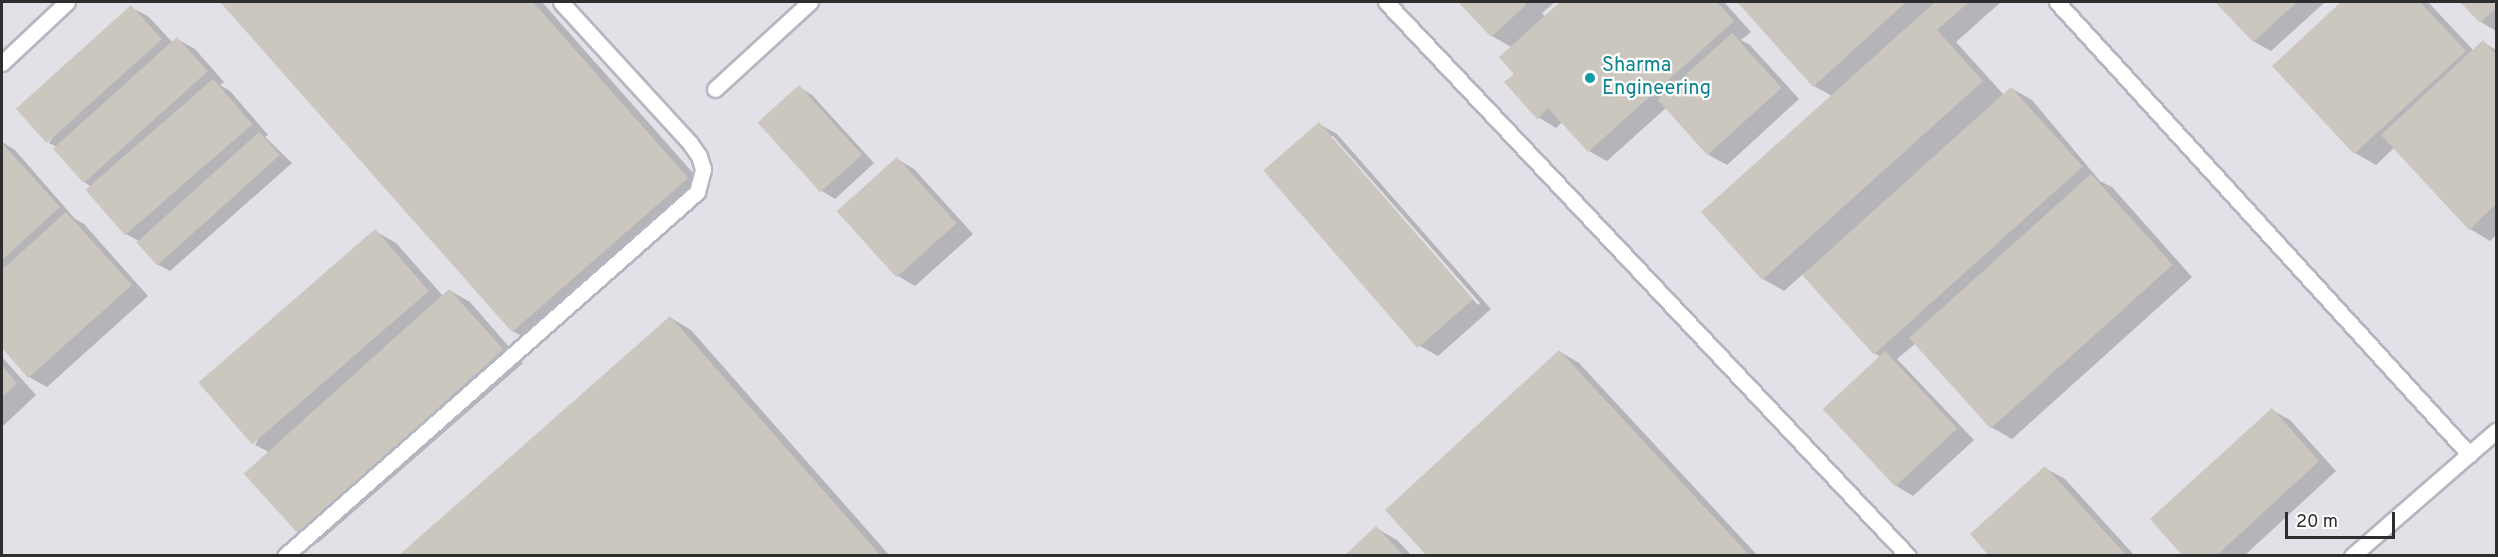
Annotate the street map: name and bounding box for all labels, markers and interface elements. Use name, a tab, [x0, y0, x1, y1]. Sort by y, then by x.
place label: Sharma Engineering	[1602, 54, 1711, 101]
marker: Sharma Engineering	[1583, 71, 1597, 85]
scale bar	[2288, 500, 2398, 538]
text: 20 m	[2296, 511, 2338, 534]

